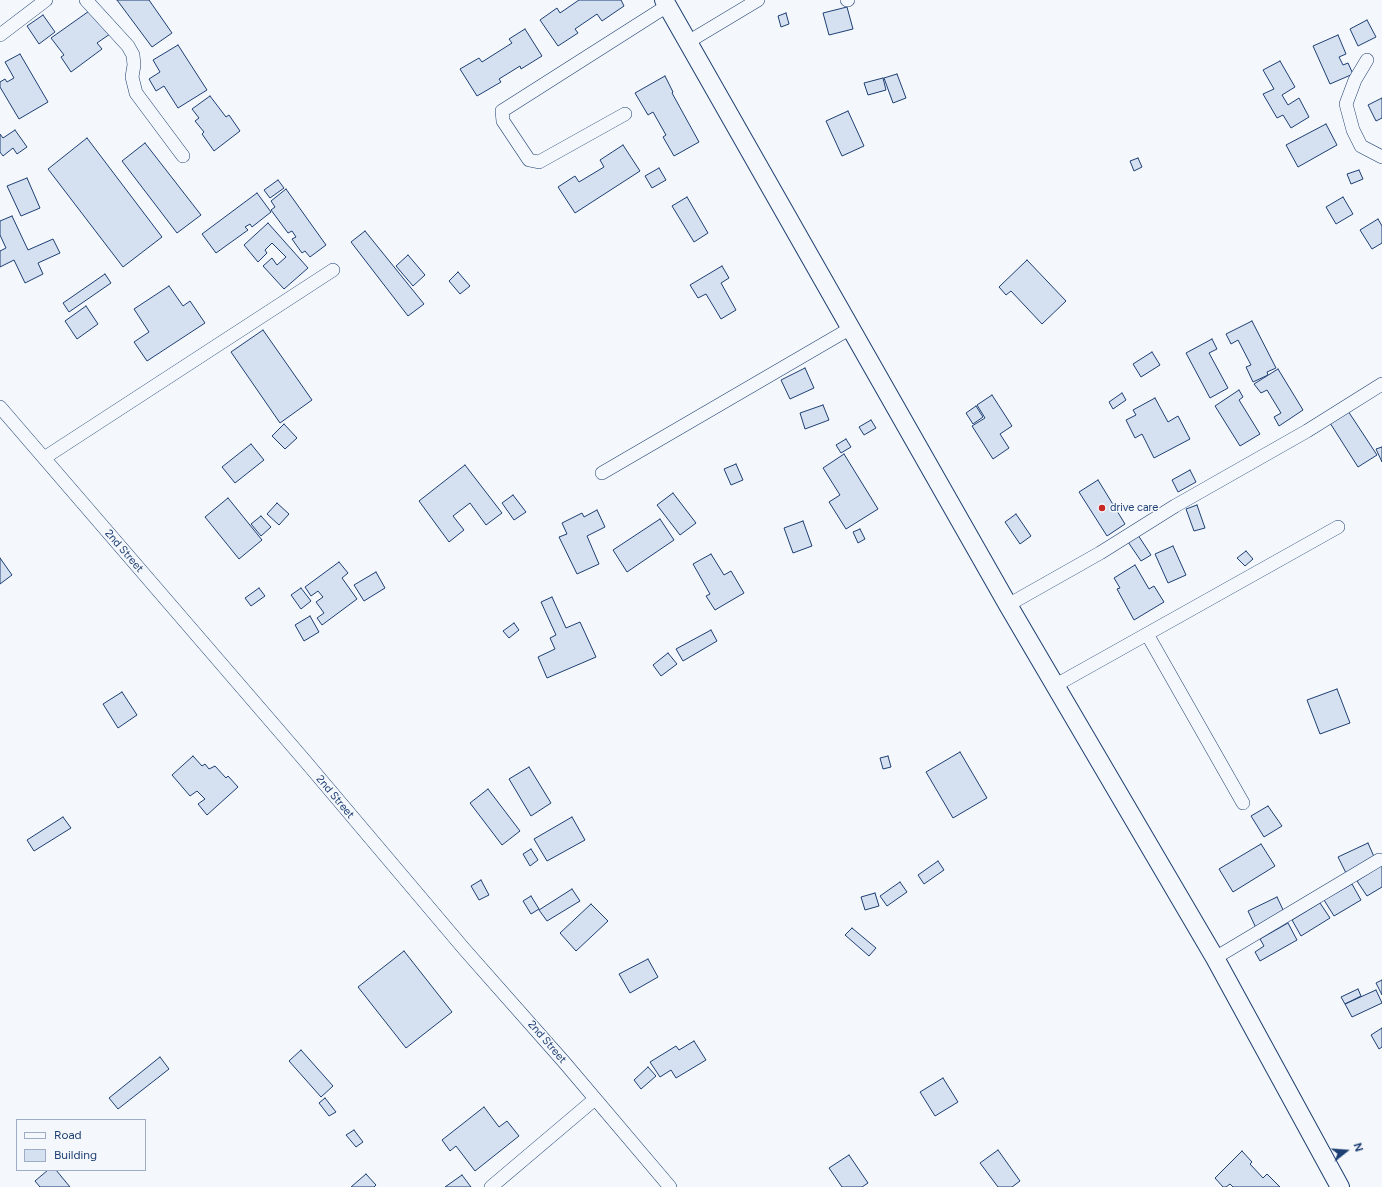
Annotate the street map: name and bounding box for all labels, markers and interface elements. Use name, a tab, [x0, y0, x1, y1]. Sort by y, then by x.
place label: drive care	[1110, 501, 1158, 515]
marker: drive care	[1097, 503, 1107, 513]
street label: 2nd Street	[102, 527, 146, 575]
street label: 2nd Street	[313, 773, 357, 821]
street label: 2nd Street	[525, 1018, 569, 1066]
legend	[16, 1119, 146, 1171]
text: Road	[54, 1128, 82, 1142]
north arrow	[1326, 1131, 1366, 1171]
text: N	[1350, 1141, 1365, 1153]
text: Building	[54, 1148, 97, 1162]

